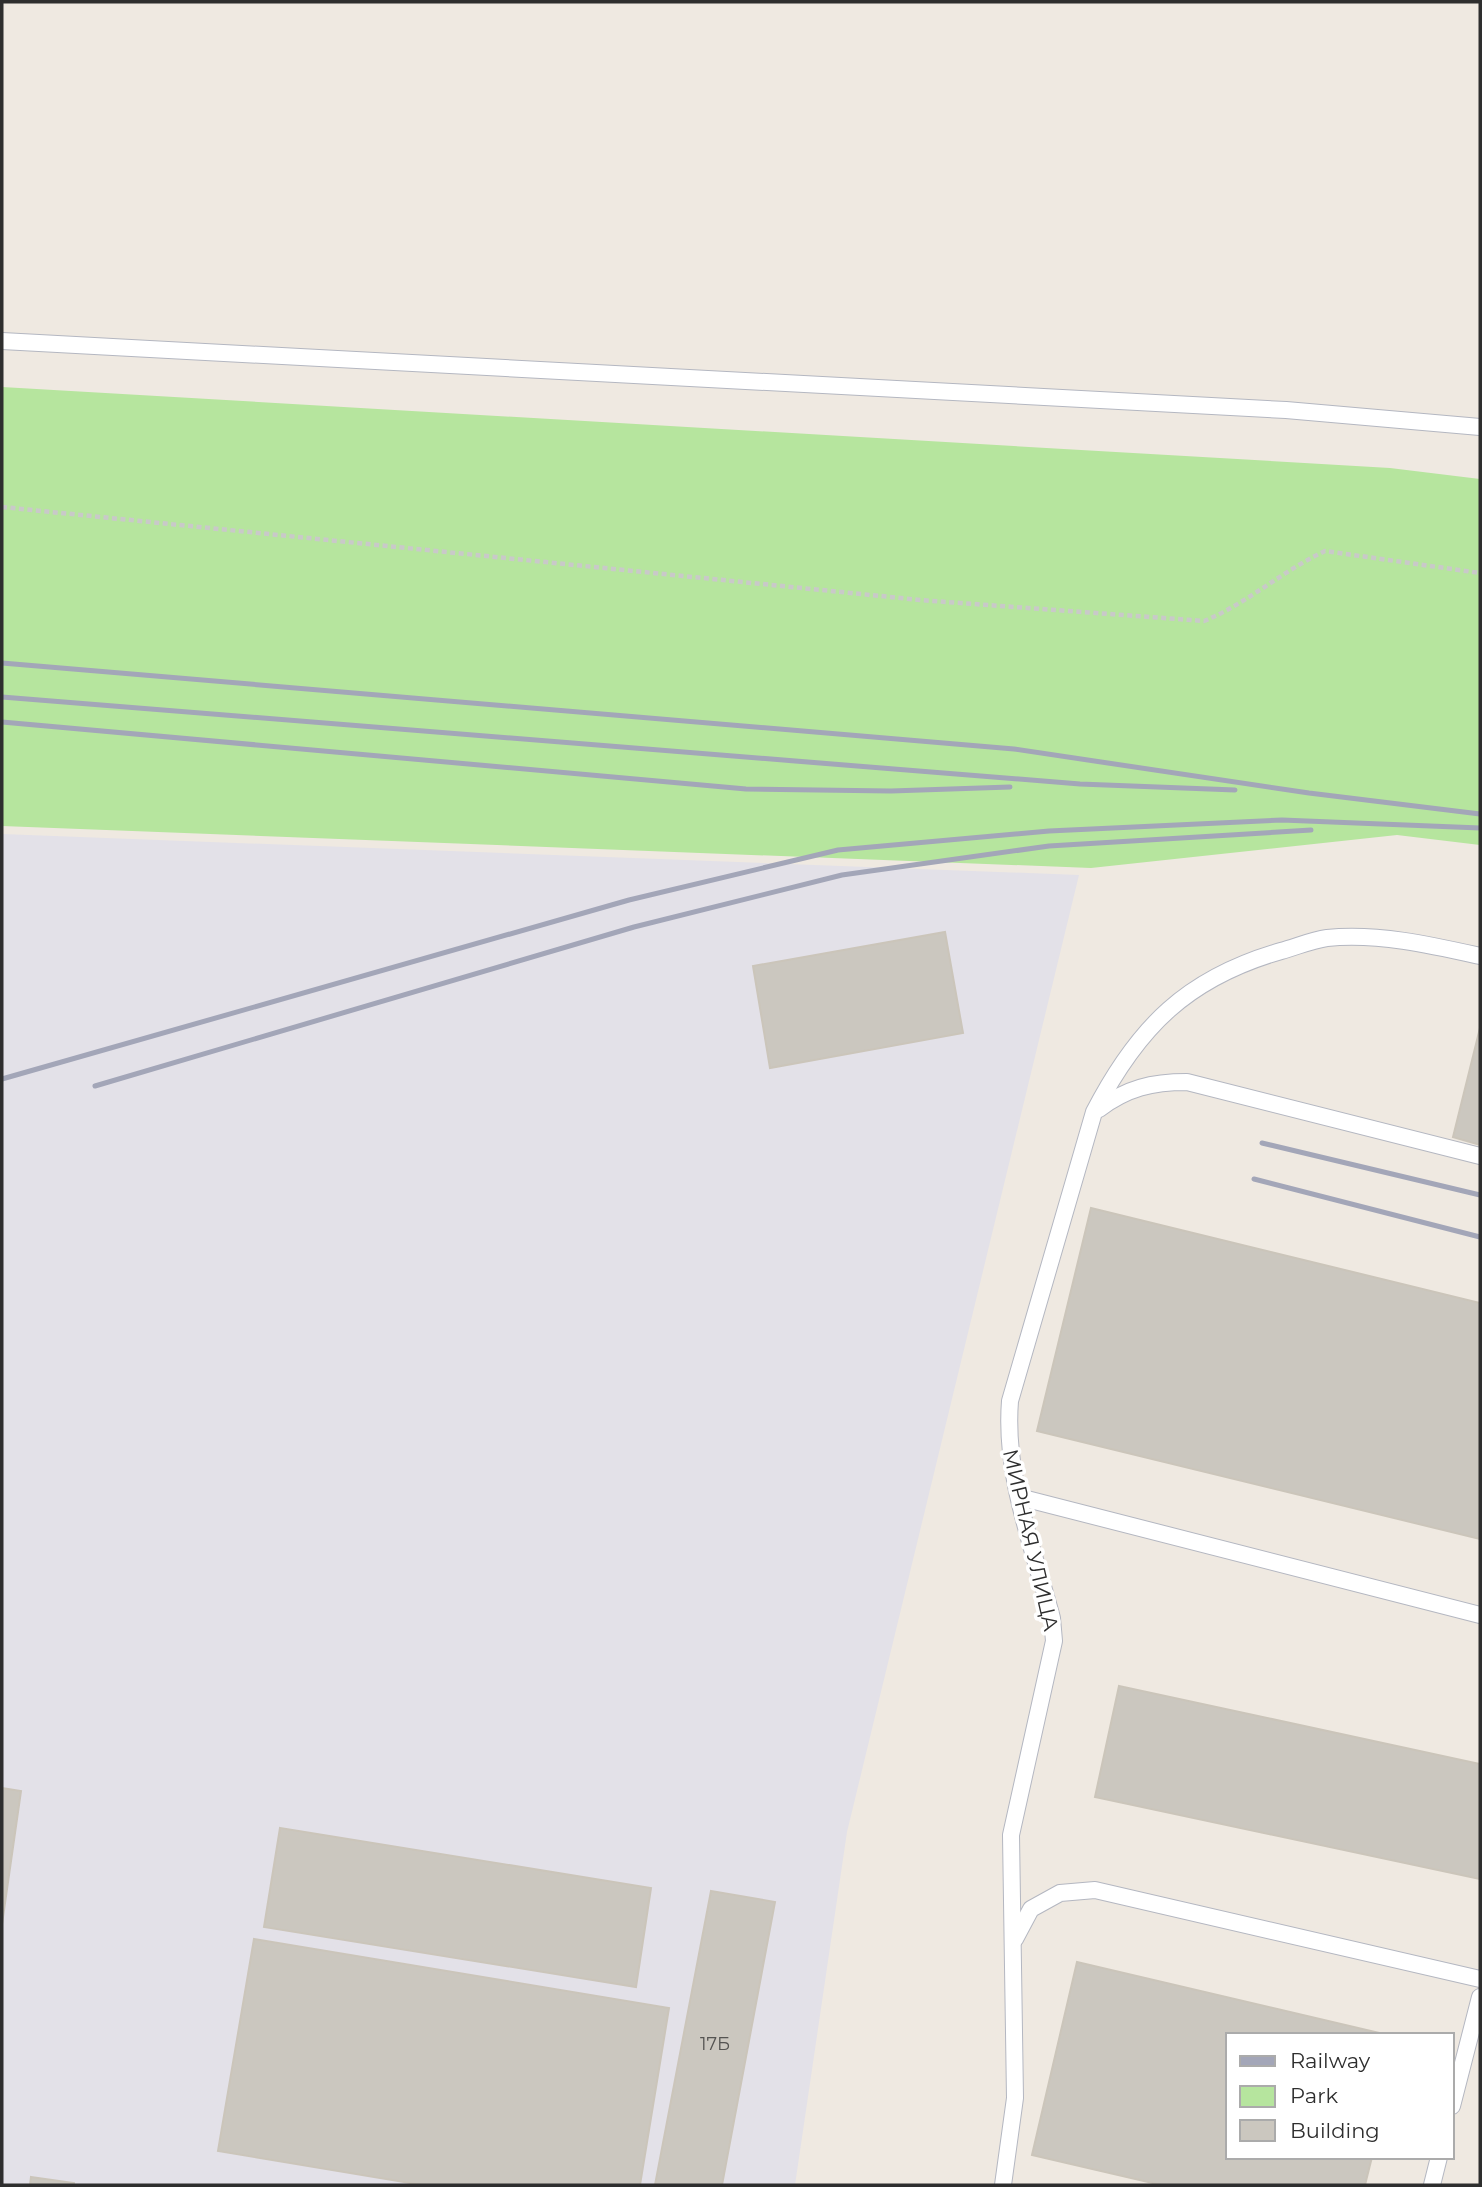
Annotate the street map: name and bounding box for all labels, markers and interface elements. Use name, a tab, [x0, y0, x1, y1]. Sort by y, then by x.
street label: МИРНАЯ УЛИЦА	[998, 1447, 1064, 1634]
house number: 17Б	[700, 2033, 730, 2055]
legend	[1226, 2033, 1454, 2159]
text: Railway	[1290, 2048, 1371, 2073]
text: Park	[1290, 2083, 1338, 2108]
text: Building	[1290, 2118, 1380, 2143]

